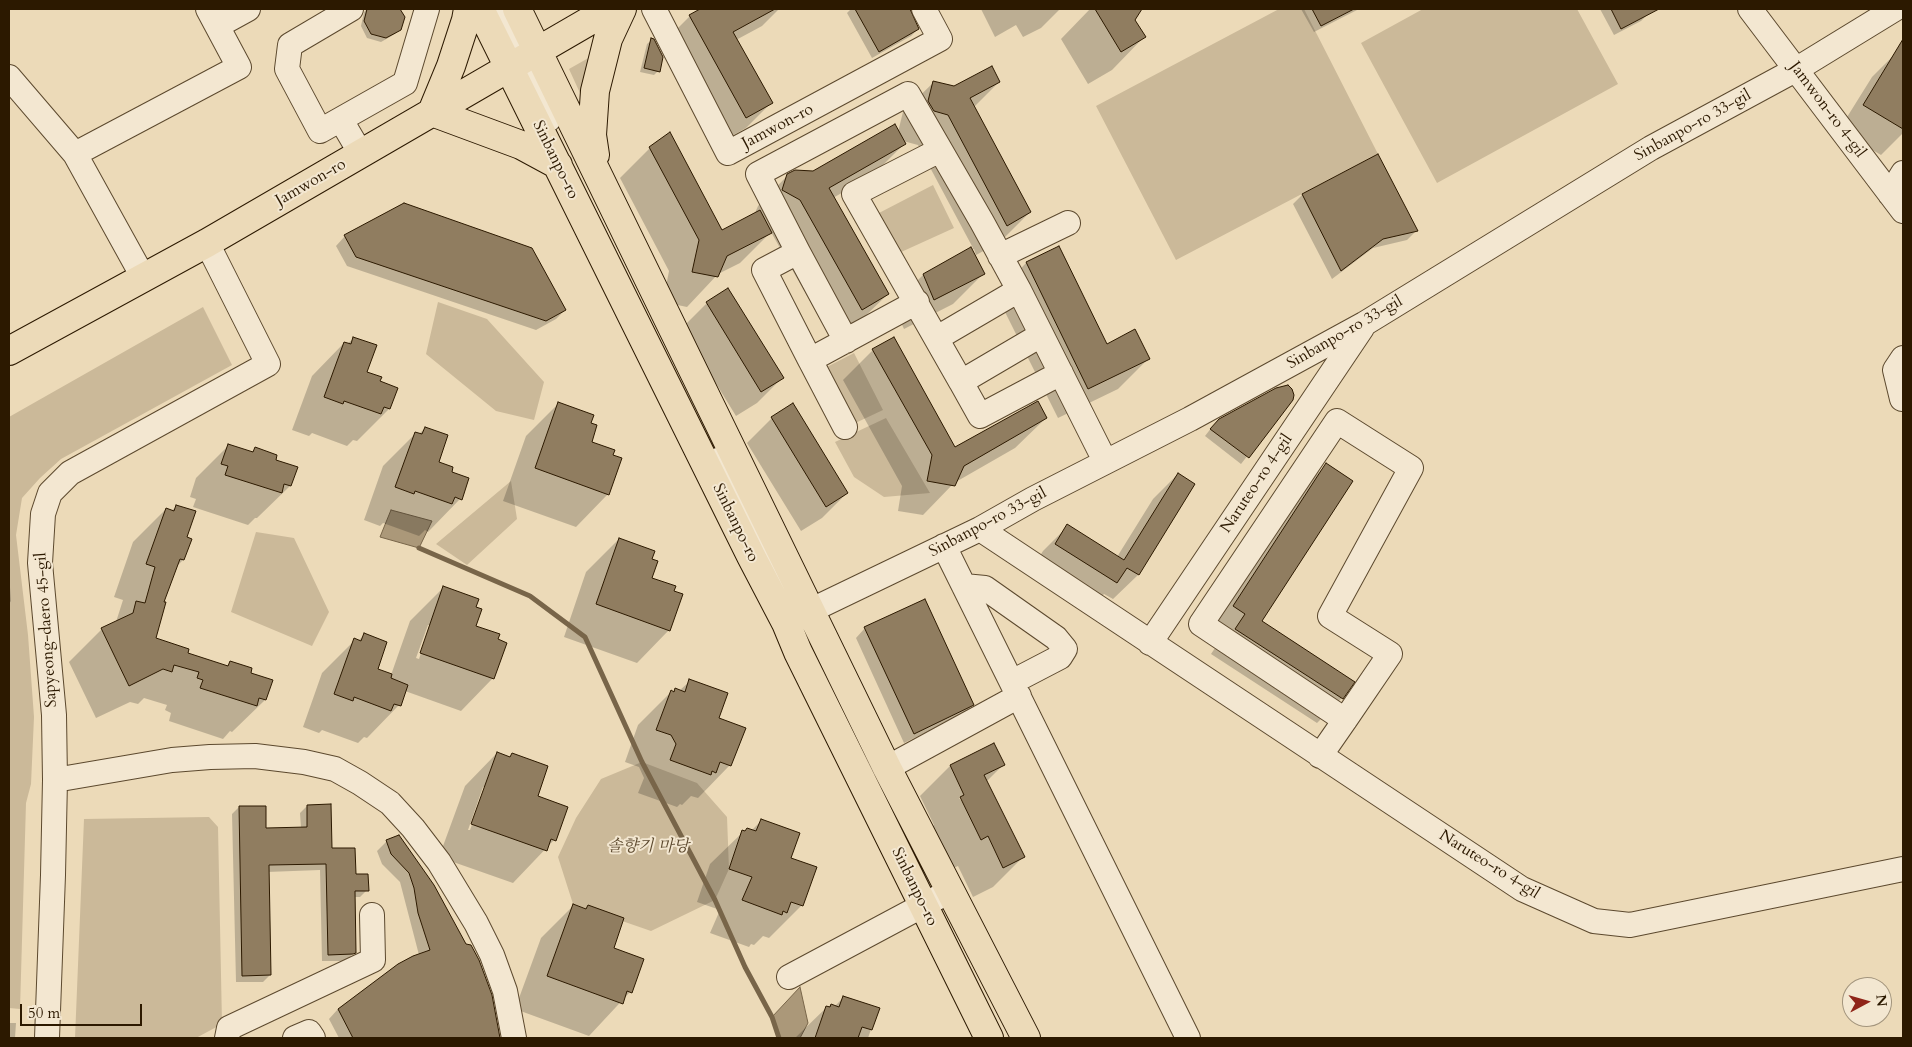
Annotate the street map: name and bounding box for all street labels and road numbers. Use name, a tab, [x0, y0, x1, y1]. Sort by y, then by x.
street label: Jamwon-ro 4-gil	[1785, 58, 1869, 162]
street label: Sinbanpo-ro 33-gil	[1631, 86, 1755, 166]
street label: Jamwon-ro	[739, 100, 817, 154]
street label: Sinbanpo-ro	[528, 118, 582, 202]
street label: Jamwon-ro	[272, 155, 350, 211]
street label: Sinbanpo-ro 33-gil	[1284, 292, 1406, 374]
street label: Naruteo-ro 4-gil	[1217, 431, 1297, 537]
street label: Sinbanpo-ro	[708, 481, 762, 565]
street label: Sinbanpo-ro 33-gil	[926, 484, 1050, 562]
street label: Sapyeong-daero 45-gil	[32, 552, 62, 708]
street label: Naruteo-ro 4-gil	[1435, 826, 1543, 904]
street label: Sinbanpo-ro	[887, 845, 941, 929]

